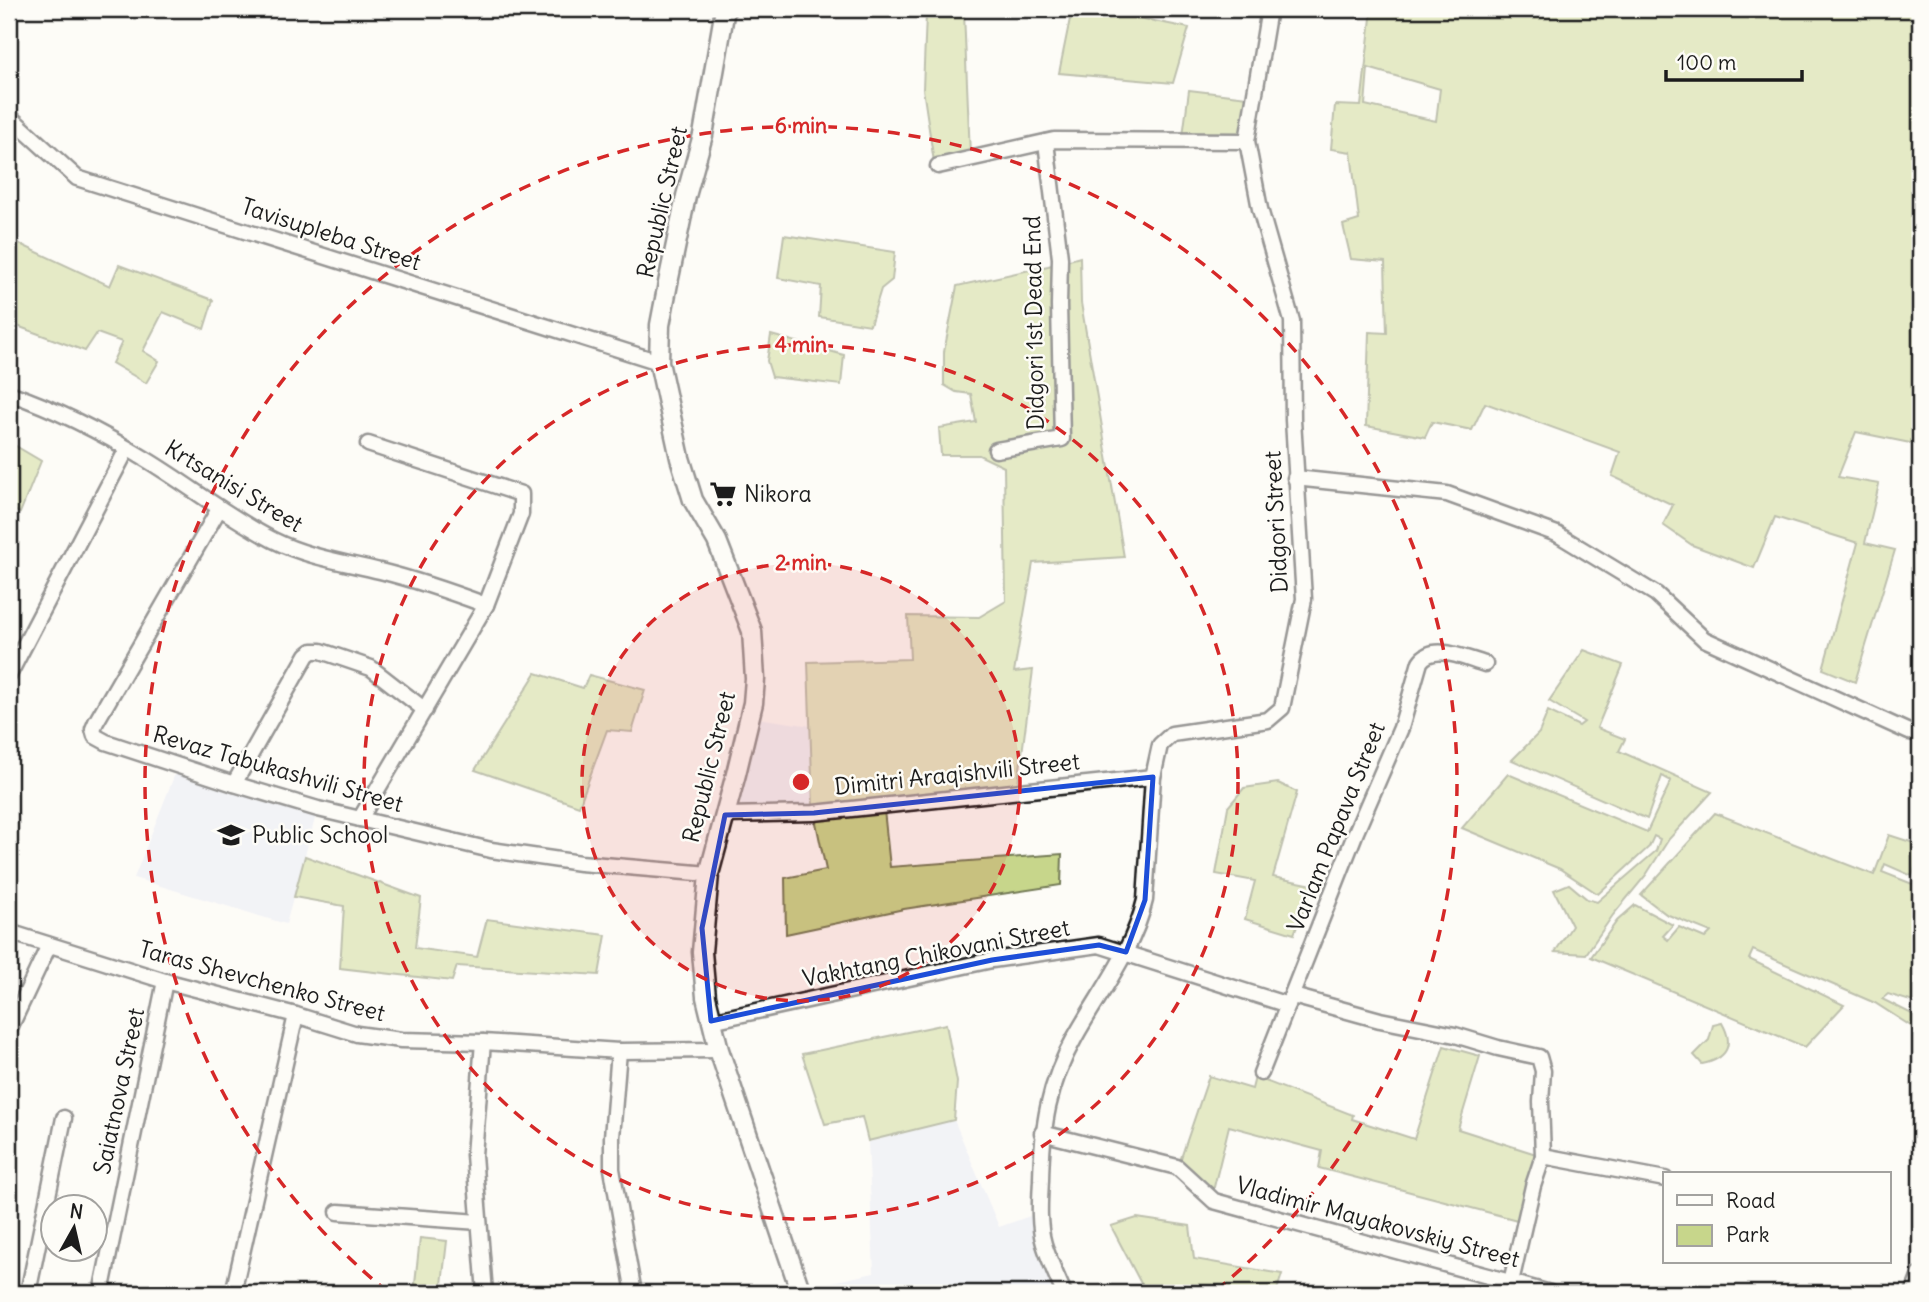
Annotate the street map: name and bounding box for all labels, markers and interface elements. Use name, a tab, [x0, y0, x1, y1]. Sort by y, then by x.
scale bar	[1666, 38, 1803, 82]
text: 100 m	[1677, 49, 1736, 76]
text: 6 min	[775, 112, 827, 139]
street label: Republic Street	[630, 123, 693, 280]
street label: Tavisupleba Street	[238, 191, 425, 276]
street label: Didgori 1st Dead End	[1017, 215, 1050, 431]
text: 4 min	[775, 331, 827, 358]
street label: Krtsanisi Street	[160, 433, 309, 538]
street label: Didgori Street	[1257, 450, 1294, 594]
supermarket icon: Nikora	[708, 479, 738, 509]
place label: Nikora	[744, 479, 812, 508]
text: 2 min	[775, 549, 827, 576]
street label: Republic Street	[676, 688, 741, 845]
street label: Varlam Papava Street	[1280, 718, 1391, 936]
street label: Revaz Tabukashvili Street	[150, 719, 407, 818]
street label: Dimitri Araqishvili Street	[833, 746, 1081, 801]
centre of rings	[789, 770, 813, 794]
school or university icon: Public School	[216, 820, 246, 850]
place label: Public School	[252, 820, 388, 849]
street label: Vakhtang Chikovani Street	[800, 912, 1072, 993]
street label: Taras Shevchenko Street	[136, 934, 389, 1027]
street label: Saiatnova Street	[87, 1005, 150, 1177]
street label: Vladimir Mayakovskiy Street	[1233, 1170, 1523, 1273]
legend	[1663, 1172, 1890, 1264]
text: Road	[1726, 1187, 1775, 1214]
north arrow	[38, 1194, 108, 1264]
text: N	[68, 1198, 85, 1224]
text: Park	[1726, 1221, 1769, 1248]

